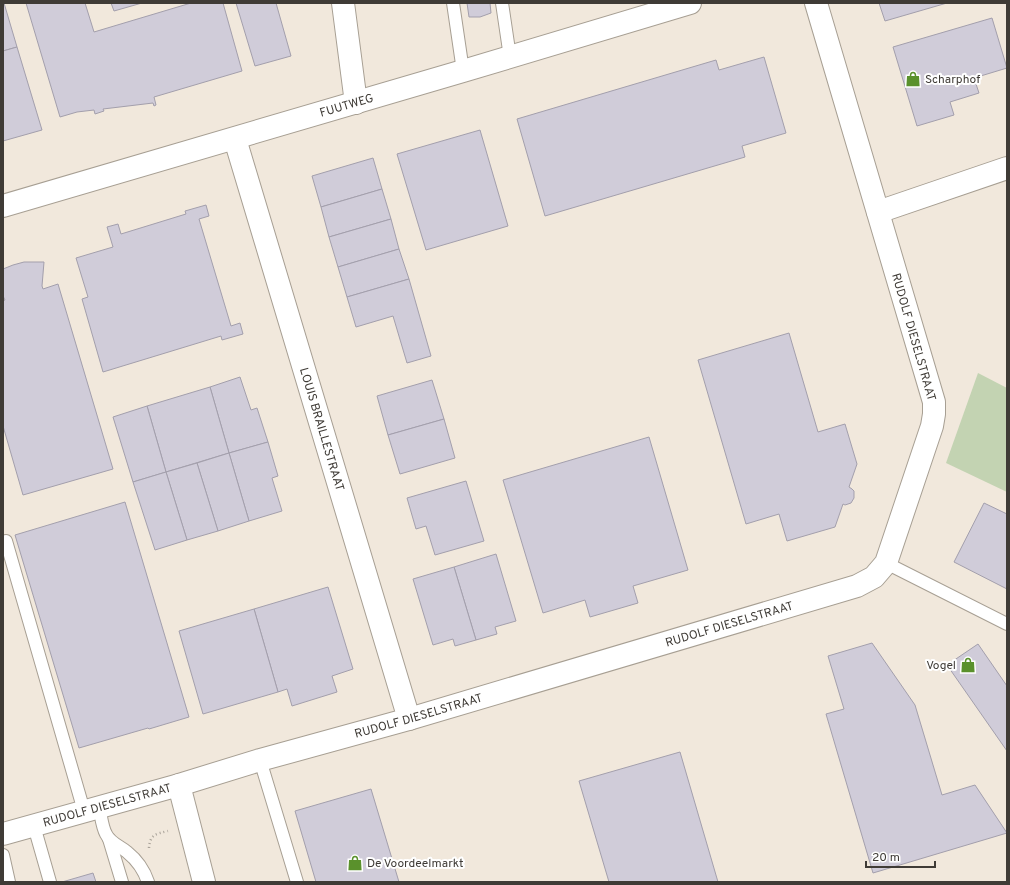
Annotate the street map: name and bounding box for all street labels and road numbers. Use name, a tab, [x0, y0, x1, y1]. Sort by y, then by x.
street label: FUUTWEG	[318, 91, 376, 122]
street label: RUDOLF DIESELSTRAAT	[887, 271, 939, 403]
street label: LOUIS BRAILLESTRAAT	[295, 366, 347, 493]
street label: RUDOLF DIESELSTRAAT	[664, 598, 795, 651]
street label: RUDOLF DIESELSTRAAT	[353, 691, 485, 743]
street label: RUDOLF DIESELSTRAAT	[41, 781, 173, 831]

